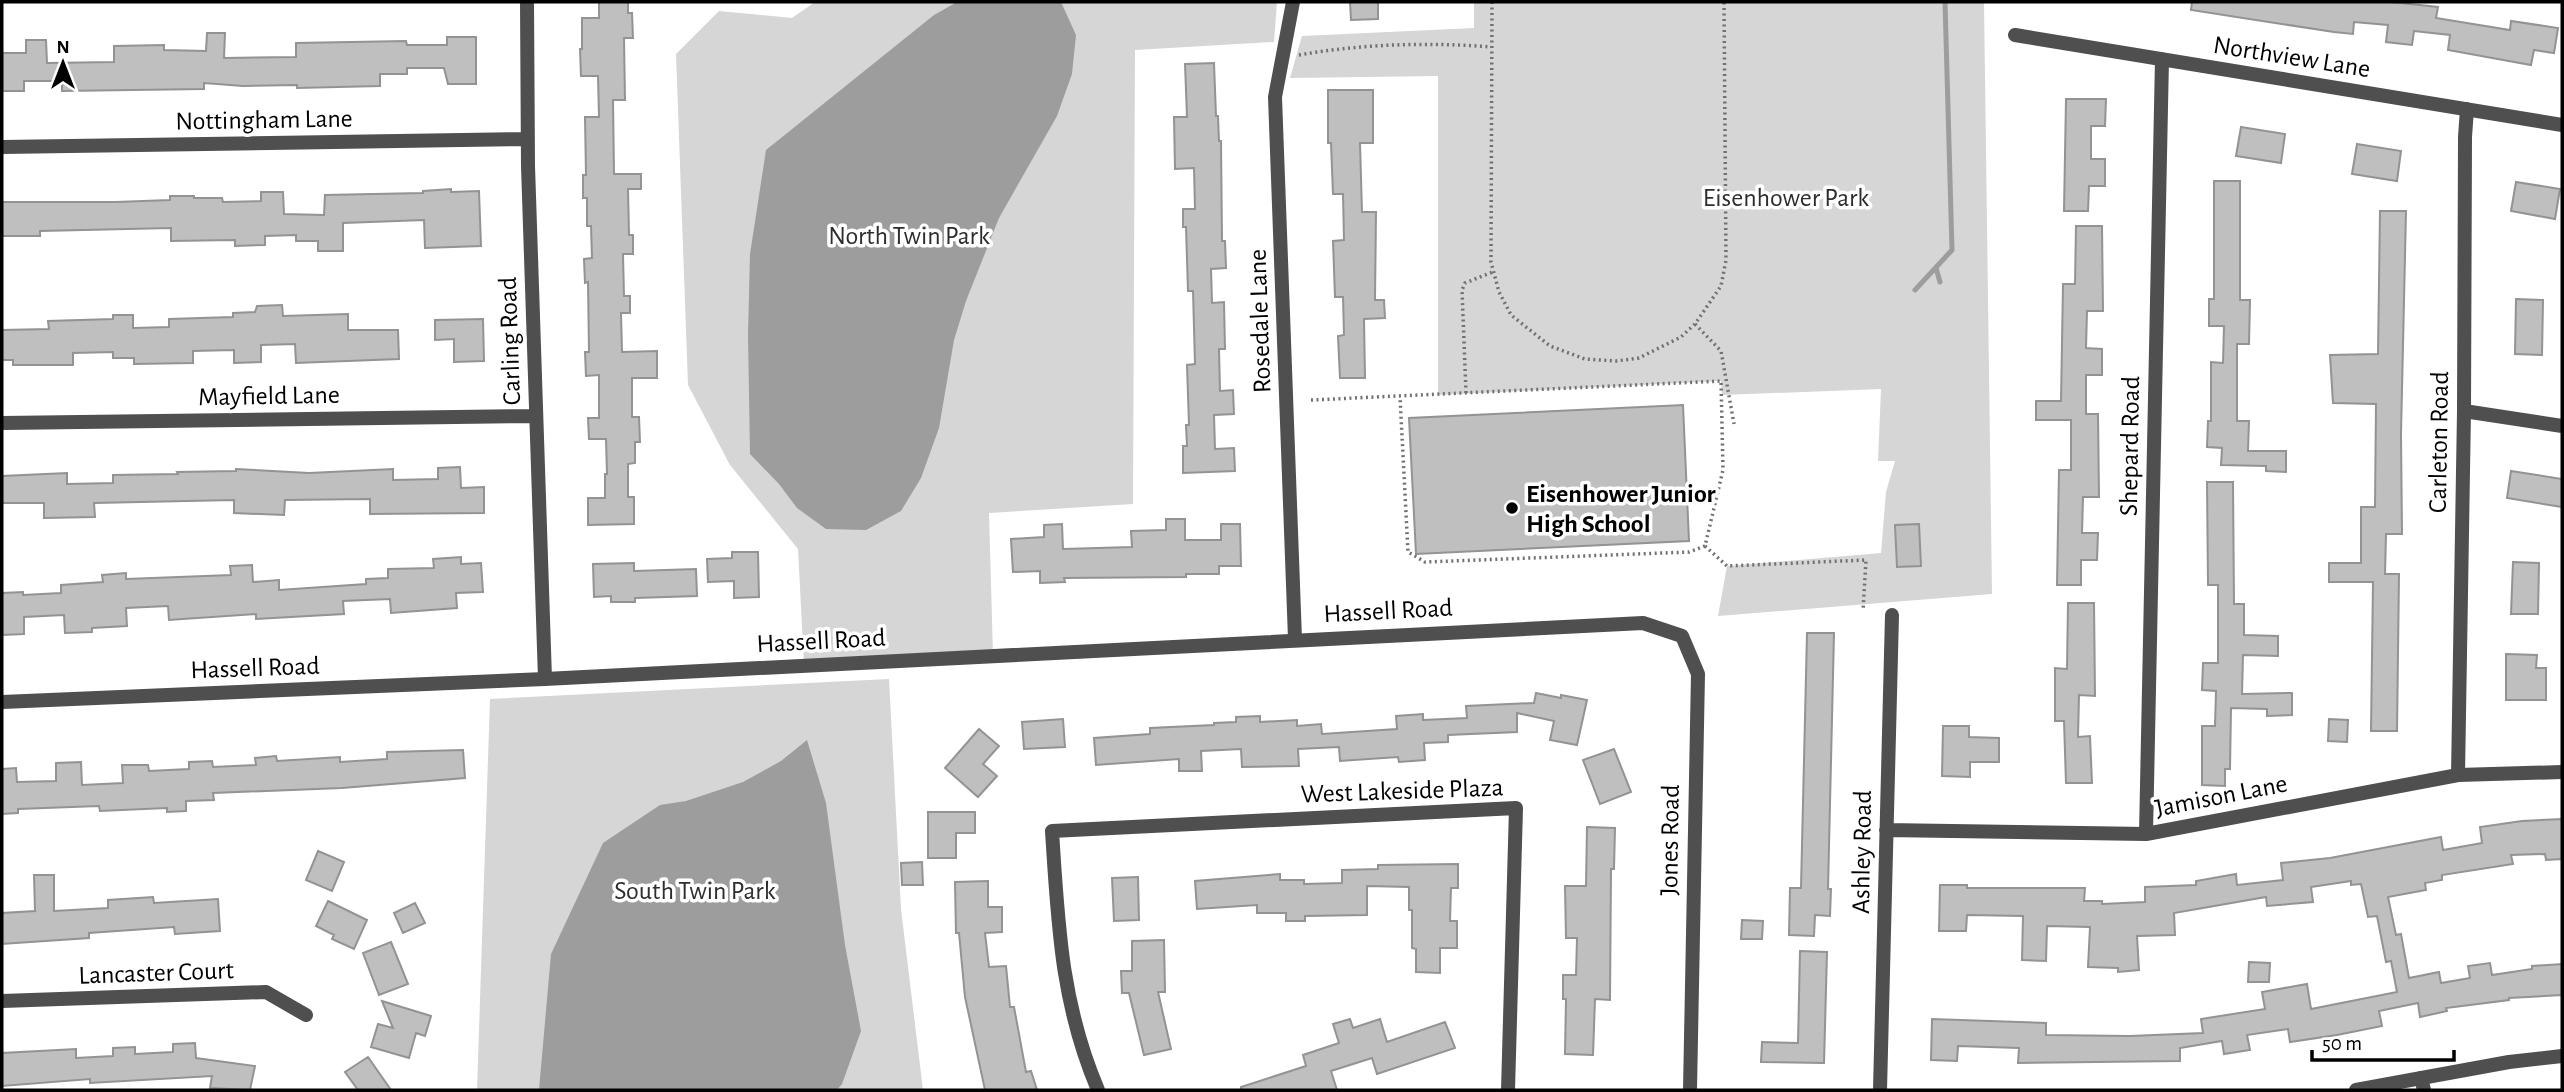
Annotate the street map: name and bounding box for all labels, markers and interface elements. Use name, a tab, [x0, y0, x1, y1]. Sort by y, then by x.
north arrow	[28, 28, 98, 98]
street label: Northview Lane	[2212, 32, 2372, 82]
text: N	[56, 38, 70, 57]
street label: Nottingham Lane	[175, 105, 353, 135]
park label: Eisenhower Park	[1703, 185, 1869, 211]
park label: North Twin Park	[828, 223, 990, 249]
street label: Rosedale Lane	[1244, 249, 1276, 393]
street label: Carling Road	[495, 276, 525, 406]
street label: Carleton Road	[2425, 371, 2453, 513]
street label: Shepard Road	[2116, 376, 2144, 516]
street label: Mayfield Lane	[198, 382, 340, 410]
place label: Eisenhower Junior High School	[1526, 481, 1716, 537]
marker: Eisenhower Junior High School	[1504, 500, 1520, 516]
street label: Hassell Road	[1323, 595, 1453, 627]
street label: Hassell Road	[756, 625, 886, 657]
street label: Hassell Road	[190, 653, 320, 683]
street label: Jamison Lane	[2153, 770, 2290, 822]
street label: West Lakeside Plaza	[1300, 774, 1504, 808]
street label: Jones Road	[1656, 784, 1684, 896]
street label: Ashley Road	[1848, 790, 1876, 914]
park label: South Twin Park	[614, 878, 776, 904]
street label: Lancaster Court	[78, 957, 234, 989]
scale bar	[2312, 1018, 2454, 1062]
text: 50 m	[2322, 1033, 2362, 1054]

